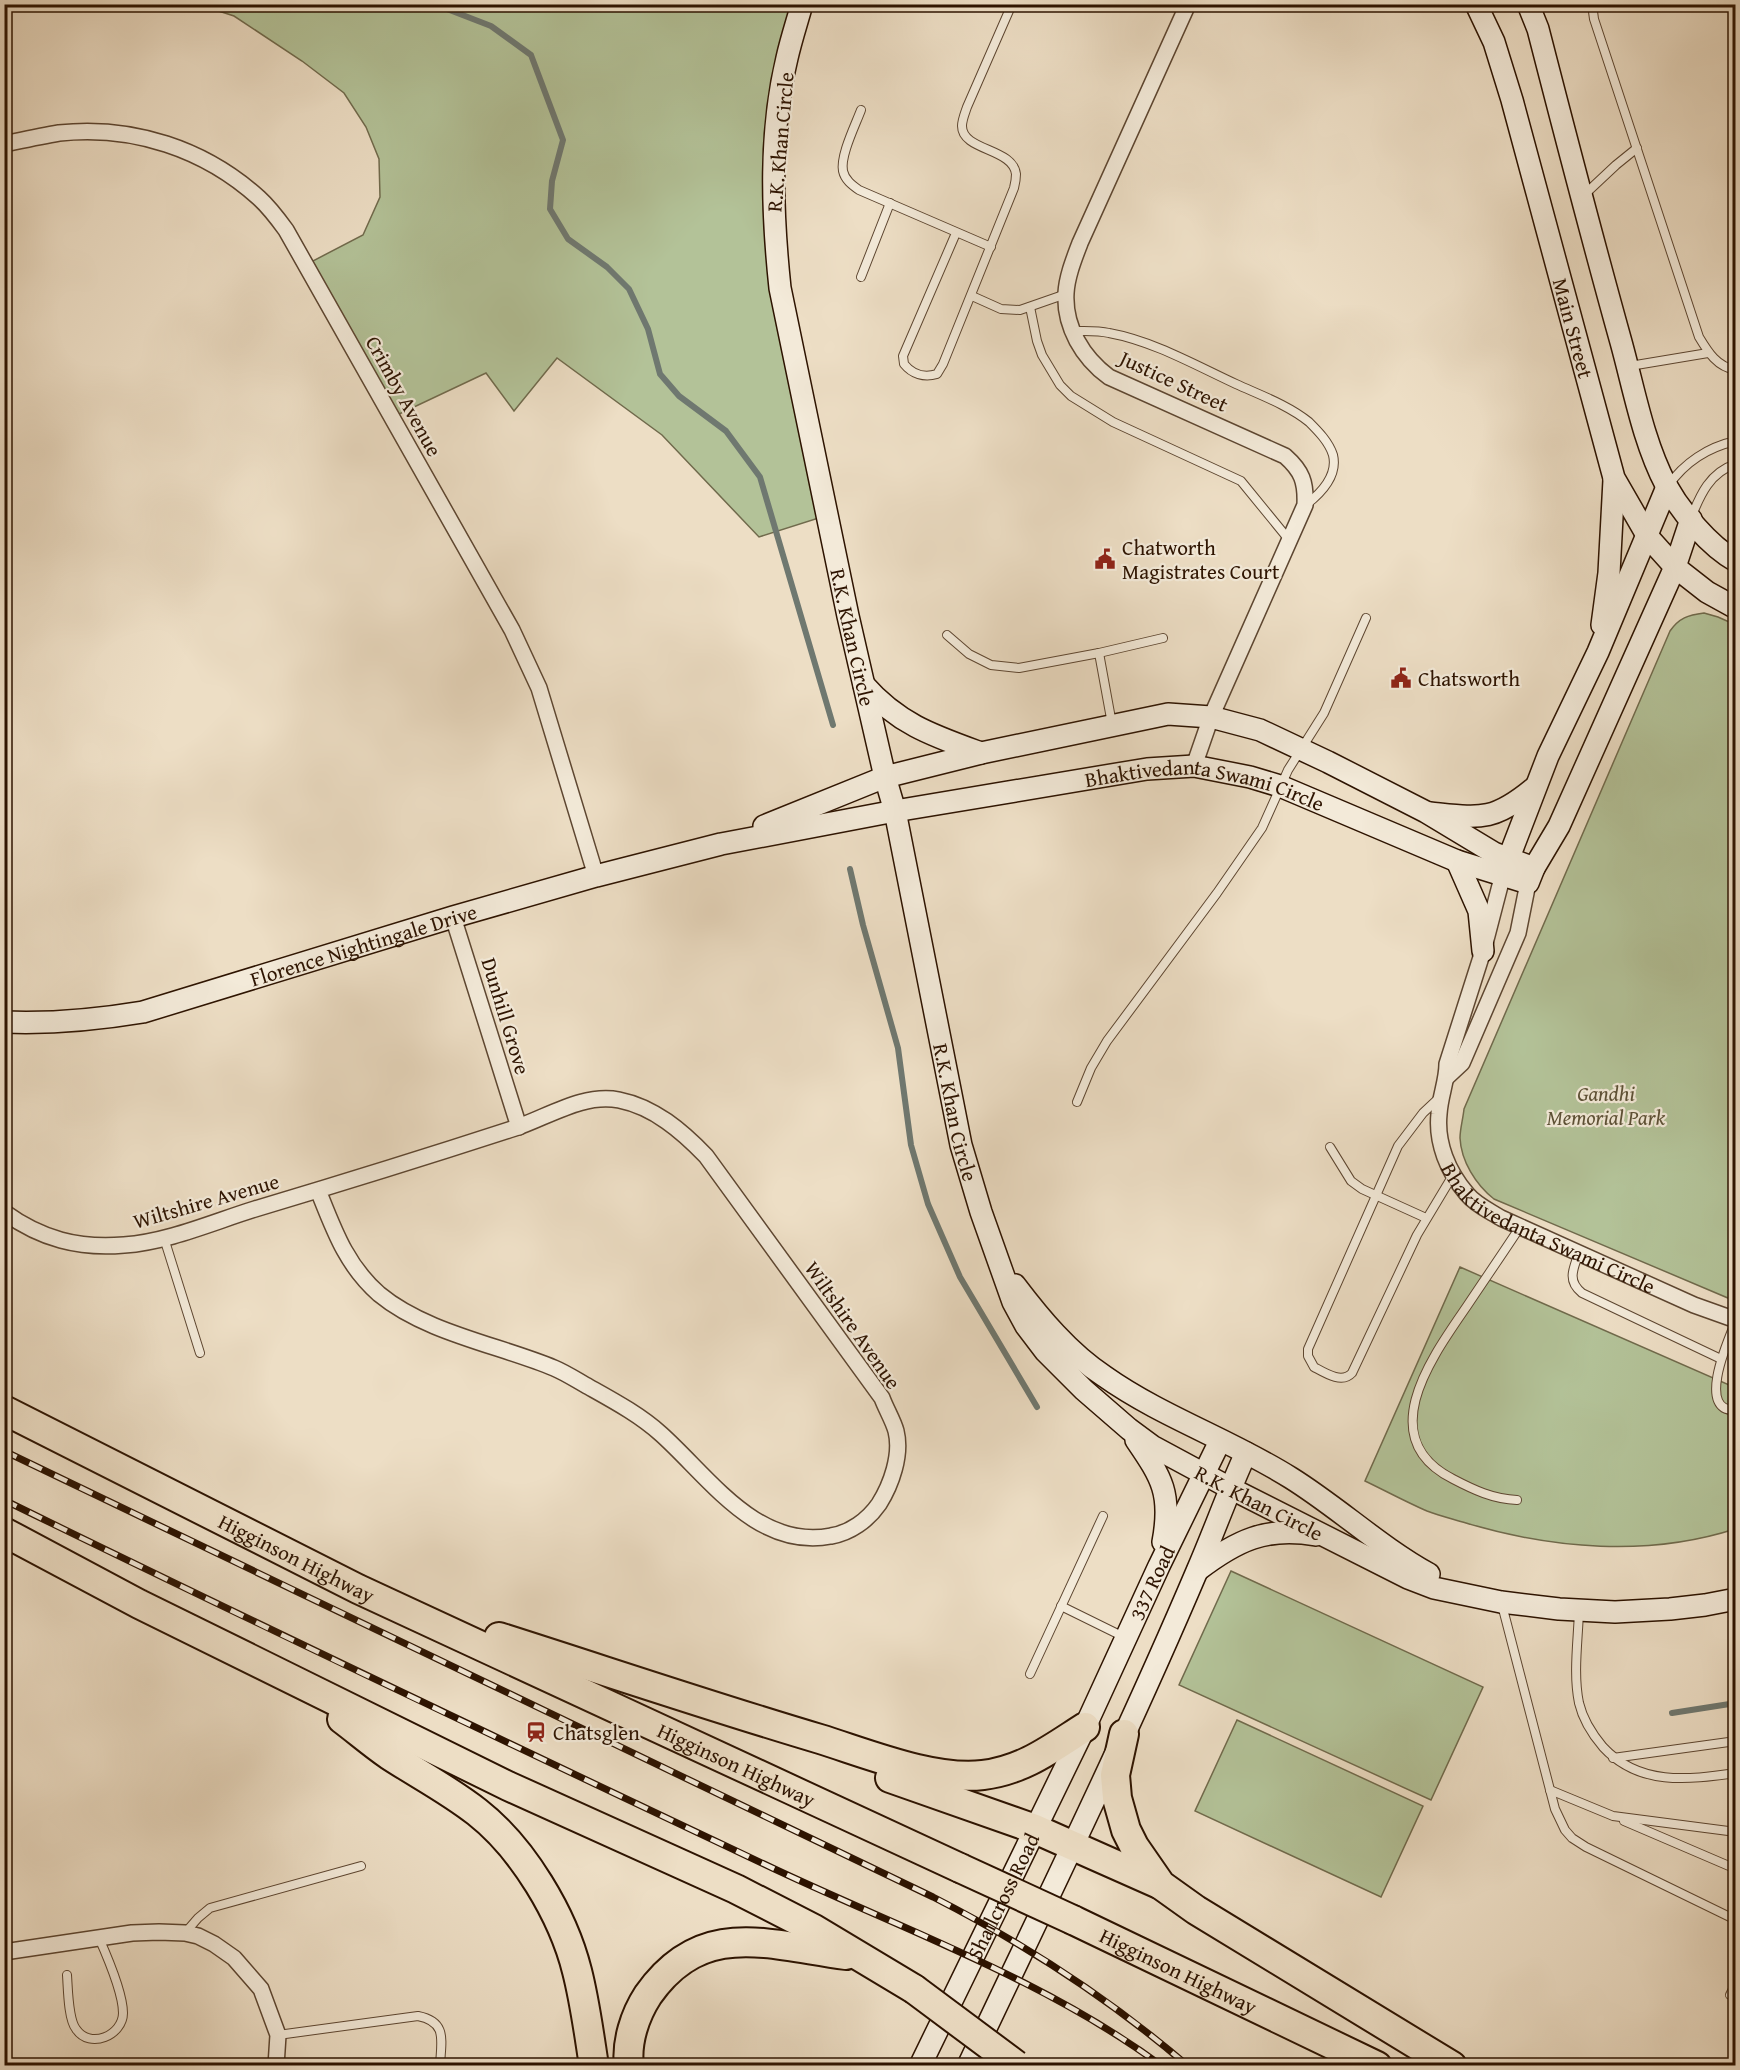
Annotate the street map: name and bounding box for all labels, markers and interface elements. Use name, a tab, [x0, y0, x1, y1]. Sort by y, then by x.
street label: R.K. Khan Circle	[758, 71, 802, 213]
street label: Main Street	[1545, 274, 1602, 382]
street label: Crimby Avenue	[358, 330, 450, 462]
street label: Justice Street	[1112, 341, 1234, 420]
place label: Chatworth Magistrates Court	[1122, 532, 1280, 587]
public building icon: Chatworth Magistrates Court	[1093, 547, 1117, 571]
street label: R.K. Khan Circle	[823, 565, 884, 709]
place label: Chatsworth	[1418, 663, 1520, 694]
public building icon: Chatsworth	[1389, 666, 1413, 690]
street label: Bhaktivedanta Swami Circle	[1082, 750, 1329, 819]
street label: Florence Nightingale Drive	[246, 895, 480, 994]
street label: Dunhill Grove	[474, 954, 539, 1078]
street label: R.K. Khan Circle	[926, 1040, 986, 1185]
park label: Gandhi Memorial Park	[1547, 1078, 1666, 1133]
street label: Bhaktivedanta Swami Circle	[1434, 1157, 1661, 1301]
street label: Wiltshire Avenue	[129, 1165, 283, 1237]
street label: Wiltshire Avenue	[797, 1254, 909, 1396]
street label: R.K. Khan Circle	[1190, 1457, 1329, 1548]
street label: Higginson Highway	[213, 1506, 380, 1610]
street label: 337 Road	[1121, 1539, 1183, 1625]
street label: Higginson Highway	[653, 1714, 821, 1815]
place label: Chatsglen	[553, 1717, 640, 1748]
station icon: Chatsglen	[524, 1720, 548, 1744]
street label: Shallcross Road	[959, 1827, 1047, 1965]
street label: Higginson Highway	[1095, 1920, 1263, 2022]

